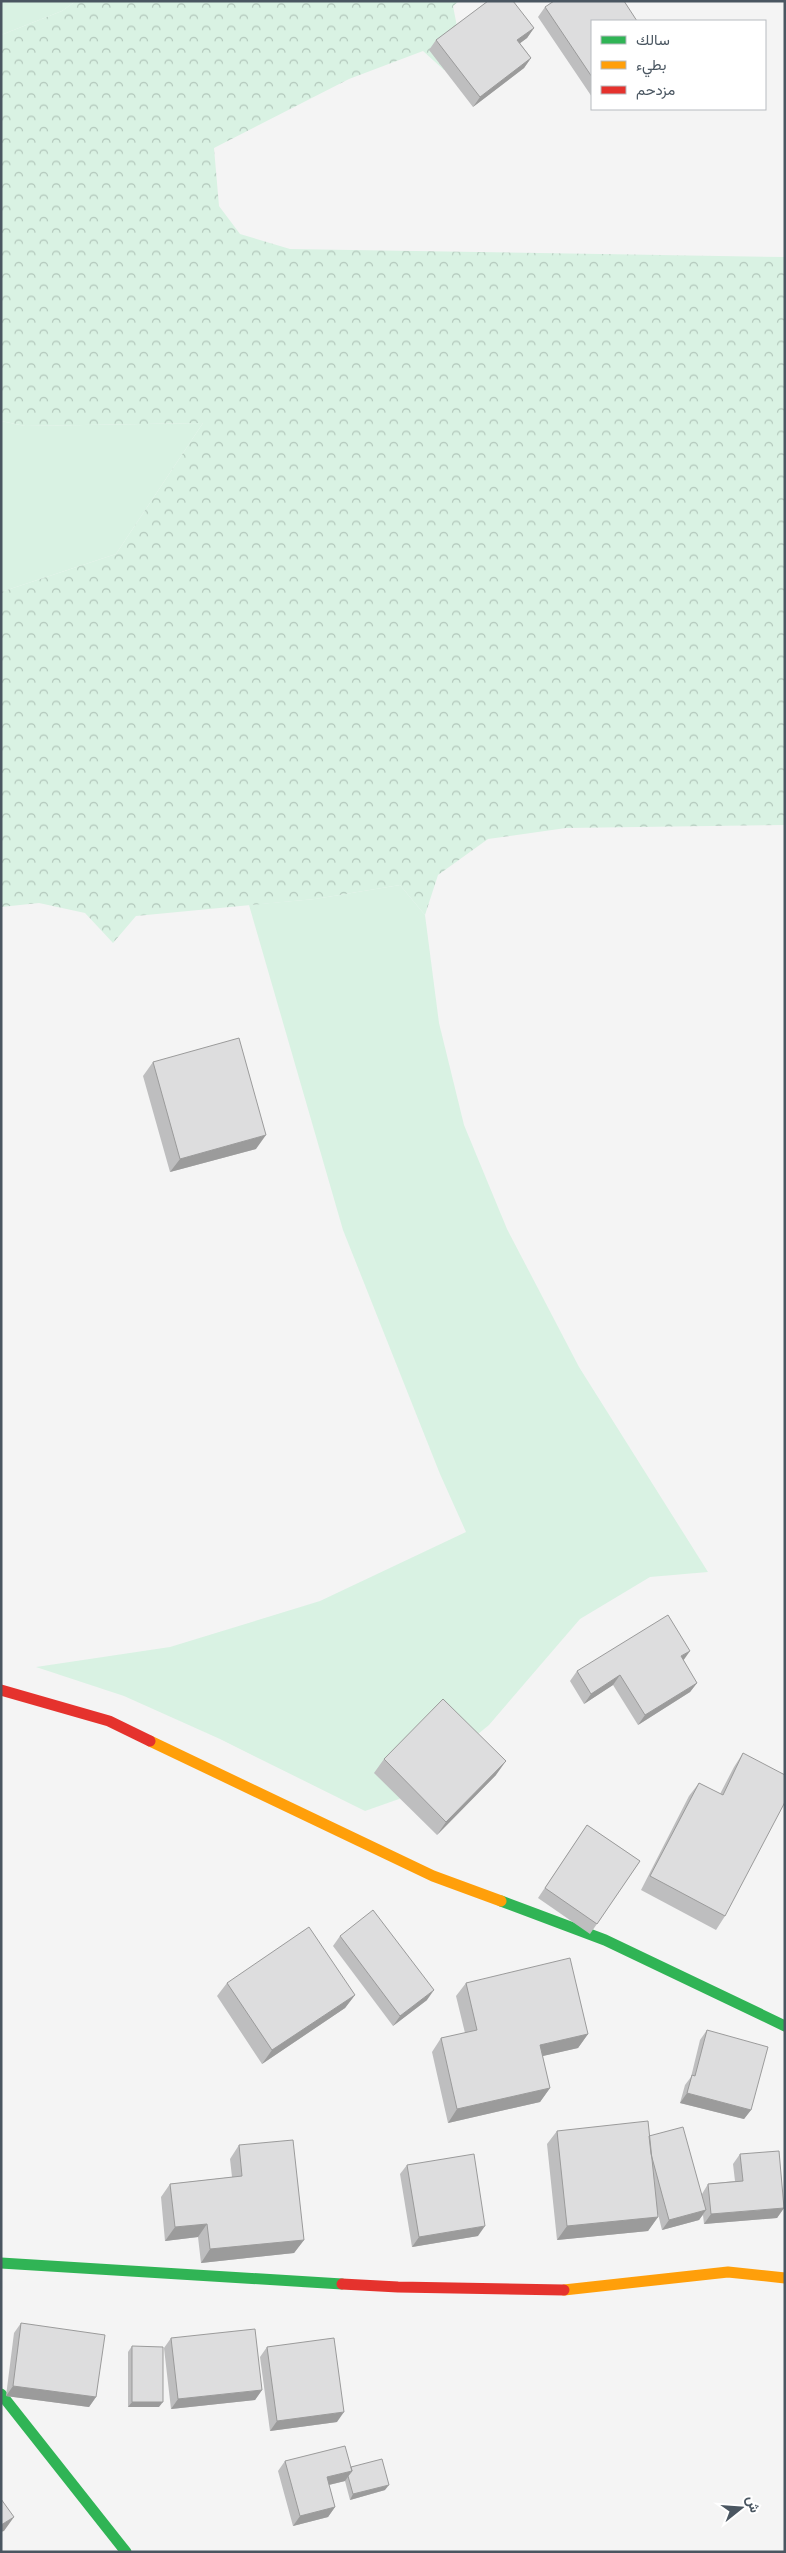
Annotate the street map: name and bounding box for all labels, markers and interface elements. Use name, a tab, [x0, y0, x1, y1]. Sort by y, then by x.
legend	[591, 20, 766, 110]
text: سالك	[636, 28, 670, 51]
text: بطيء	[636, 53, 666, 78]
text: مزدحم	[636, 78, 675, 101]
north arrow	[716, 2483, 766, 2533]
text: ش	[741, 2493, 766, 2515]

